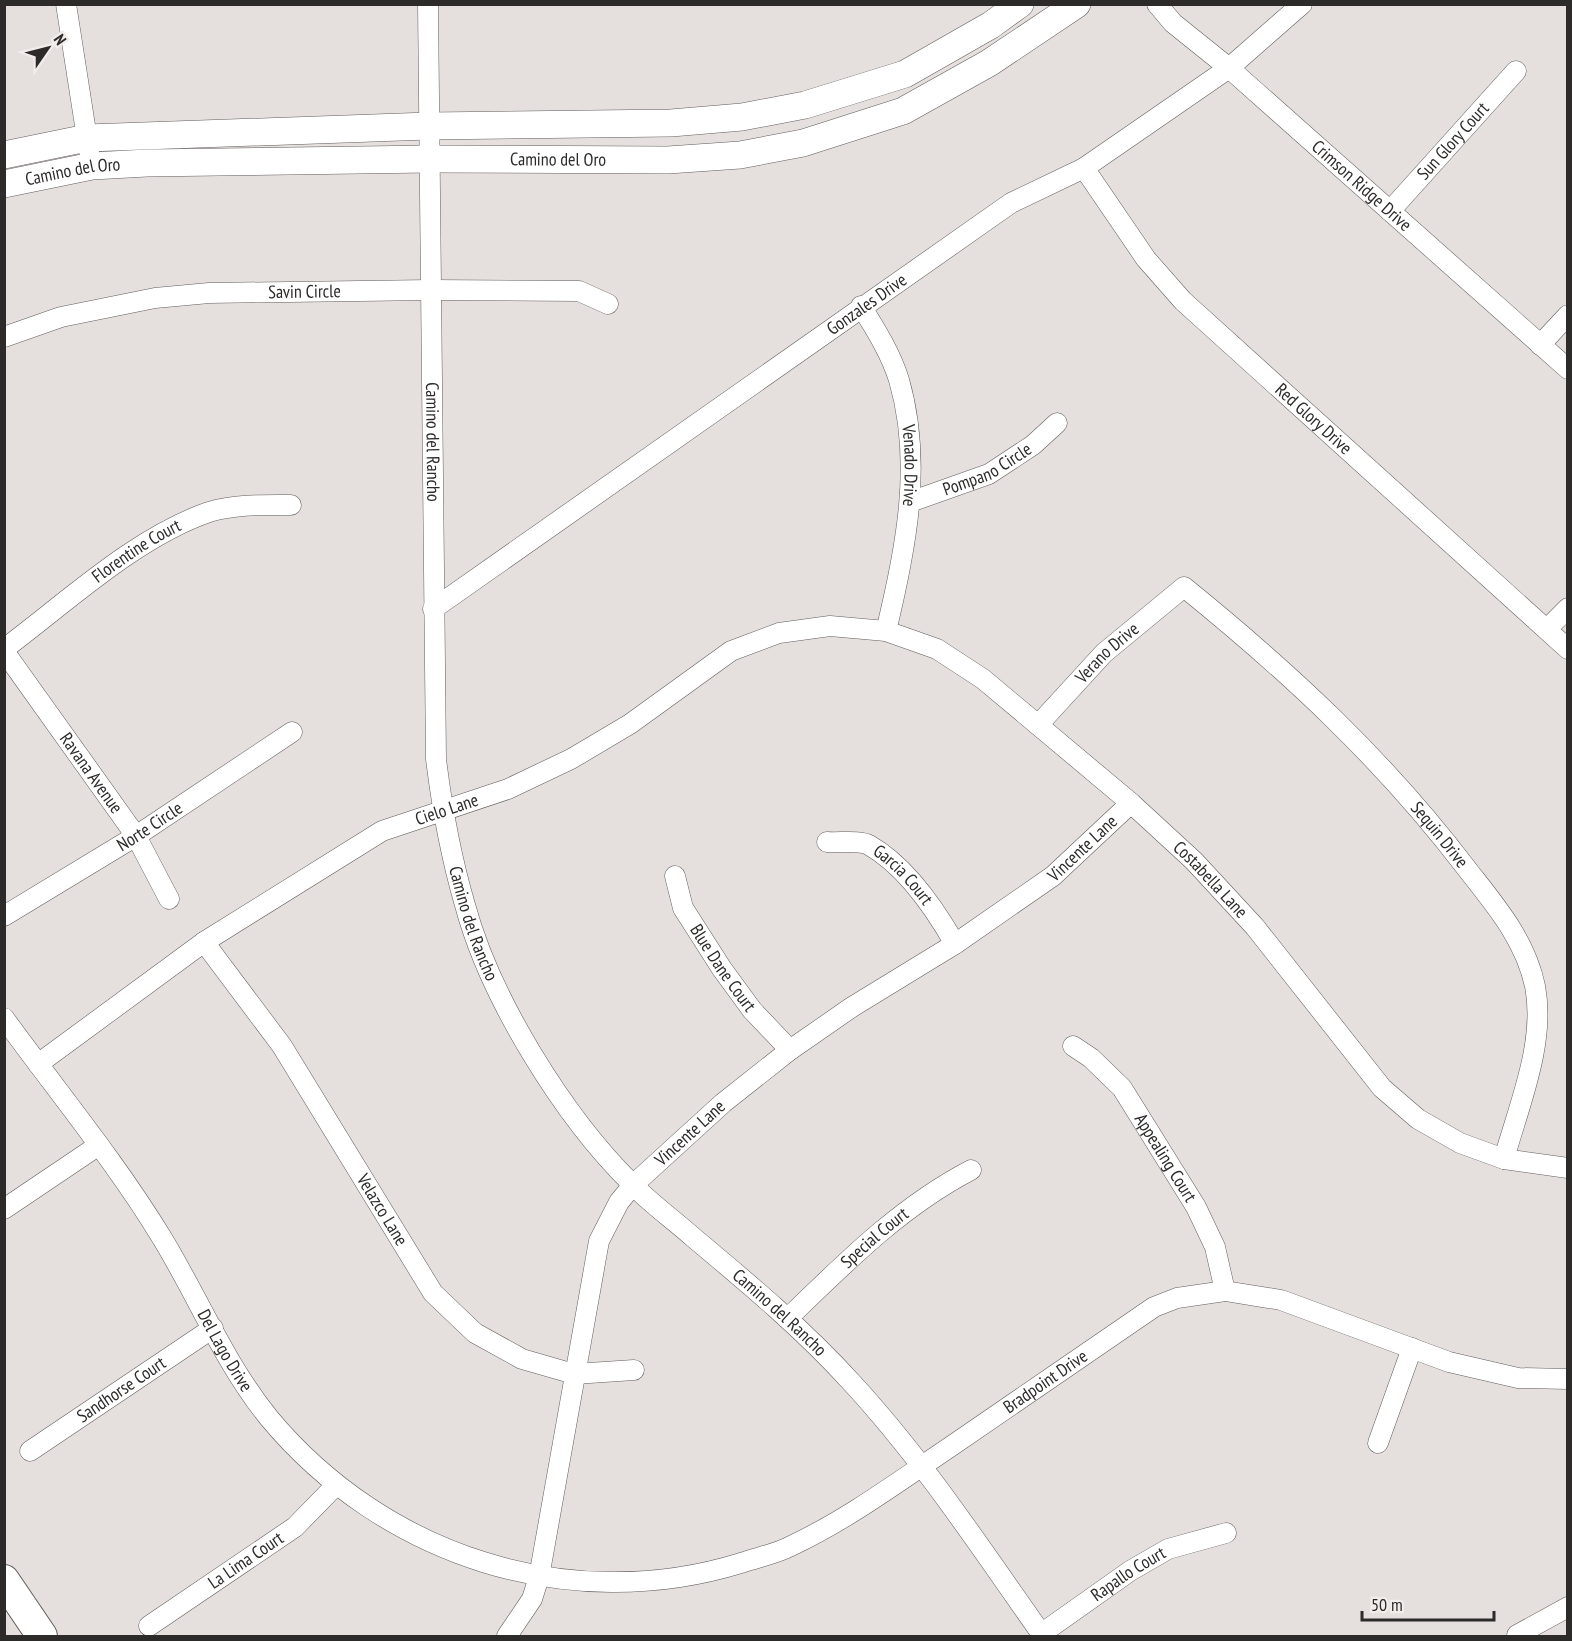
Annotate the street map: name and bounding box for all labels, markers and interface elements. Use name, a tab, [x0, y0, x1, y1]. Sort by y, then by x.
north arrow	[18, 18, 78, 78]
text: N	[50, 30, 71, 49]
street label: Sun Glory Court	[1412, 97, 1493, 184]
street label: Crimson Ridge Drive	[1307, 135, 1417, 236]
street label: Camino del Oro	[510, 147, 606, 171]
street label: Camino del Oro	[23, 152, 121, 190]
street label: Gonzales Drive	[822, 268, 911, 340]
street label: Savin Circle	[268, 279, 341, 303]
street label: Red Glory Drive	[1271, 378, 1357, 459]
street label: Camino del Rancho	[421, 382, 445, 502]
street label: Venado Drive	[897, 422, 923, 508]
street label: Pompano Circle	[940, 437, 1036, 500]
street label: Florentine Court	[87, 513, 184, 588]
street label: Verano Drive	[1069, 617, 1143, 689]
street label: Ravana Avenue	[55, 728, 128, 818]
street label: Cielo Lane	[412, 788, 481, 830]
street label: Norte Circle	[112, 796, 187, 856]
street label: Sequin Drive	[1406, 796, 1474, 872]
street label: Vincente Lane	[1042, 810, 1122, 887]
street label: Costabella Lane	[1169, 836, 1253, 923]
street label: Garcia Court	[869, 839, 938, 909]
street label: Camino del Rancho	[444, 864, 504, 984]
street label: Blue Dane Court	[685, 920, 761, 1016]
street label: Vincente Lane	[649, 1095, 730, 1171]
street label: Appealing Court	[1130, 1109, 1202, 1206]
street label: Velazco Lane	[351, 1169, 413, 1250]
street label: Special Court	[835, 1202, 913, 1273]
street label: Camino del Rancho	[728, 1263, 832, 1361]
street label: Del Lago Drive	[193, 1305, 258, 1396]
street label: Bradpoint Drive	[998, 1344, 1092, 1418]
street label: Sandhorse Court	[72, 1351, 170, 1427]
street label: La Lima Court	[203, 1526, 288, 1594]
street label: Rapallo Court	[1086, 1541, 1170, 1606]
scale bar	[1362, 1584, 1494, 1622]
text: 50 m	[1371, 1593, 1403, 1616]

